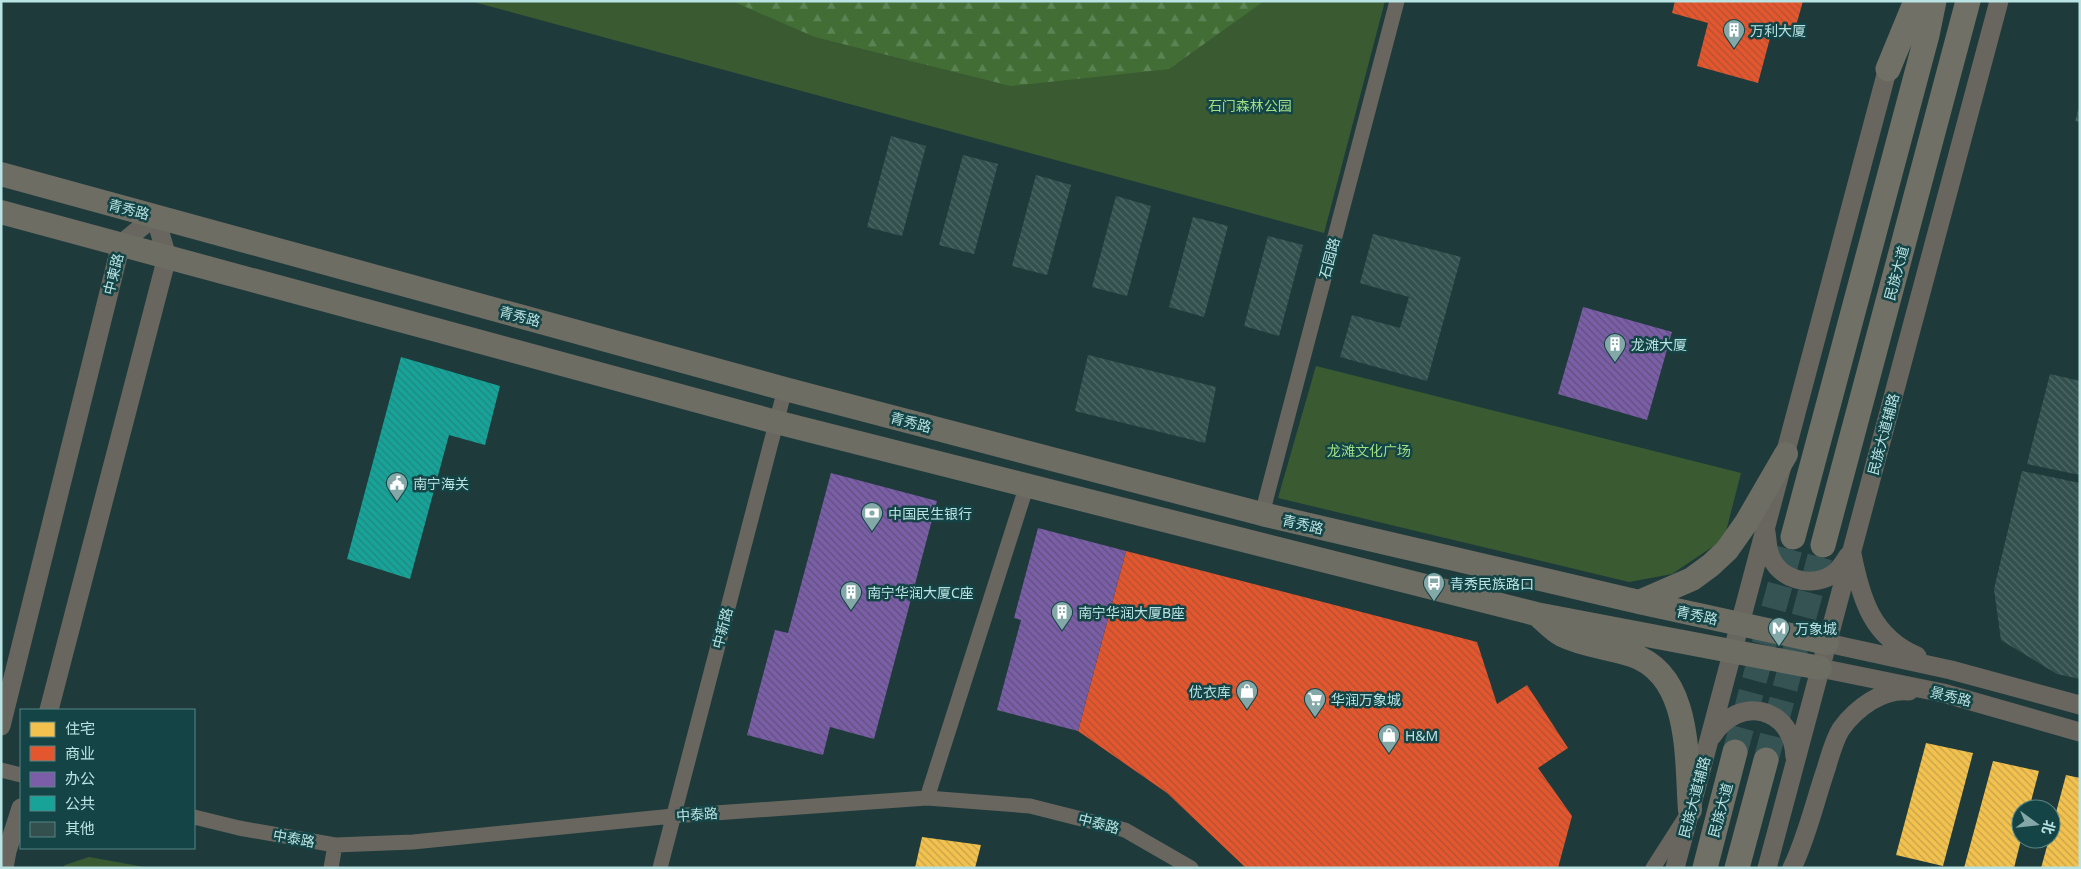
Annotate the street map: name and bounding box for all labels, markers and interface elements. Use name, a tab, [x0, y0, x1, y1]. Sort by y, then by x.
building icon: 万利大厦	[1722, 18, 1746, 49]
place label: 万利大厦	[1750, 21, 1806, 40]
park label: 石门森林公园	[1208, 96, 1292, 115]
street label: 青秀路	[106, 194, 152, 224]
street label: 石园路	[1314, 235, 1344, 281]
street label: 民族大道	[1880, 243, 1912, 303]
street label: 中柬路	[99, 251, 127, 297]
street label: 青秀路	[497, 301, 543, 331]
building icon: 龙滩大厦	[1603, 332, 1627, 363]
place label: 龙滩大厦	[1631, 335, 1687, 354]
street label: 民族大道辅路	[1863, 391, 1903, 477]
street label: 青秀路	[888, 407, 934, 437]
park label: 龙滩文化广场	[1327, 441, 1411, 460]
public building icon: 南宁海关	[385, 471, 409, 502]
place label: 南宁海关	[413, 474, 469, 493]
bank icon: 中国民生银行	[860, 501, 884, 532]
place label: 中国民生银行	[888, 504, 972, 523]
street label: 青秀路	[1280, 510, 1326, 538]
bus stop icon: 青秀民族路口	[1422, 571, 1446, 602]
place label: 青秀民族路口	[1450, 574, 1534, 593]
building icon: 南宁华润大厦C座	[839, 580, 863, 611]
place label: 南宁华润大厦C座	[867, 583, 974, 602]
building icon: 南宁华润大厦B座	[1050, 600, 1074, 631]
street label: 青秀路	[1674, 601, 1720, 629]
place label: 南宁华润大厦B座	[1078, 603, 1185, 622]
street label: 中新路	[707, 605, 737, 651]
metro station icon: 万象城	[1767, 616, 1791, 647]
place label: 万象城	[1795, 619, 1837, 638]
shop icon: 优衣库	[1235, 679, 1259, 710]
place label: 优衣库	[1189, 682, 1231, 701]
street label: 景秀路	[1928, 682, 1974, 710]
supermarket icon: 华润万象城	[1303, 687, 1327, 718]
place label: 华润万象城	[1331, 690, 1401, 709]
legend	[20, 709, 195, 849]
text: 住宅	[65, 718, 95, 738]
shop icon: H&M	[1377, 723, 1401, 754]
place label: H&M	[1405, 726, 1438, 745]
text: 商业	[65, 743, 95, 763]
street label: 民族大道辅路	[1674, 754, 1714, 840]
text: 办公	[65, 768, 95, 788]
street label: 民族大道	[1704, 780, 1736, 840]
text: 公共	[65, 793, 95, 813]
north arrow	[2011, 799, 2061, 849]
street label: 中泰路	[675, 803, 719, 825]
street label: 中泰路	[1076, 808, 1122, 838]
text: 其他	[65, 818, 95, 838]
text: 北	[2038, 818, 2060, 837]
street label: 中泰路	[272, 825, 316, 851]

